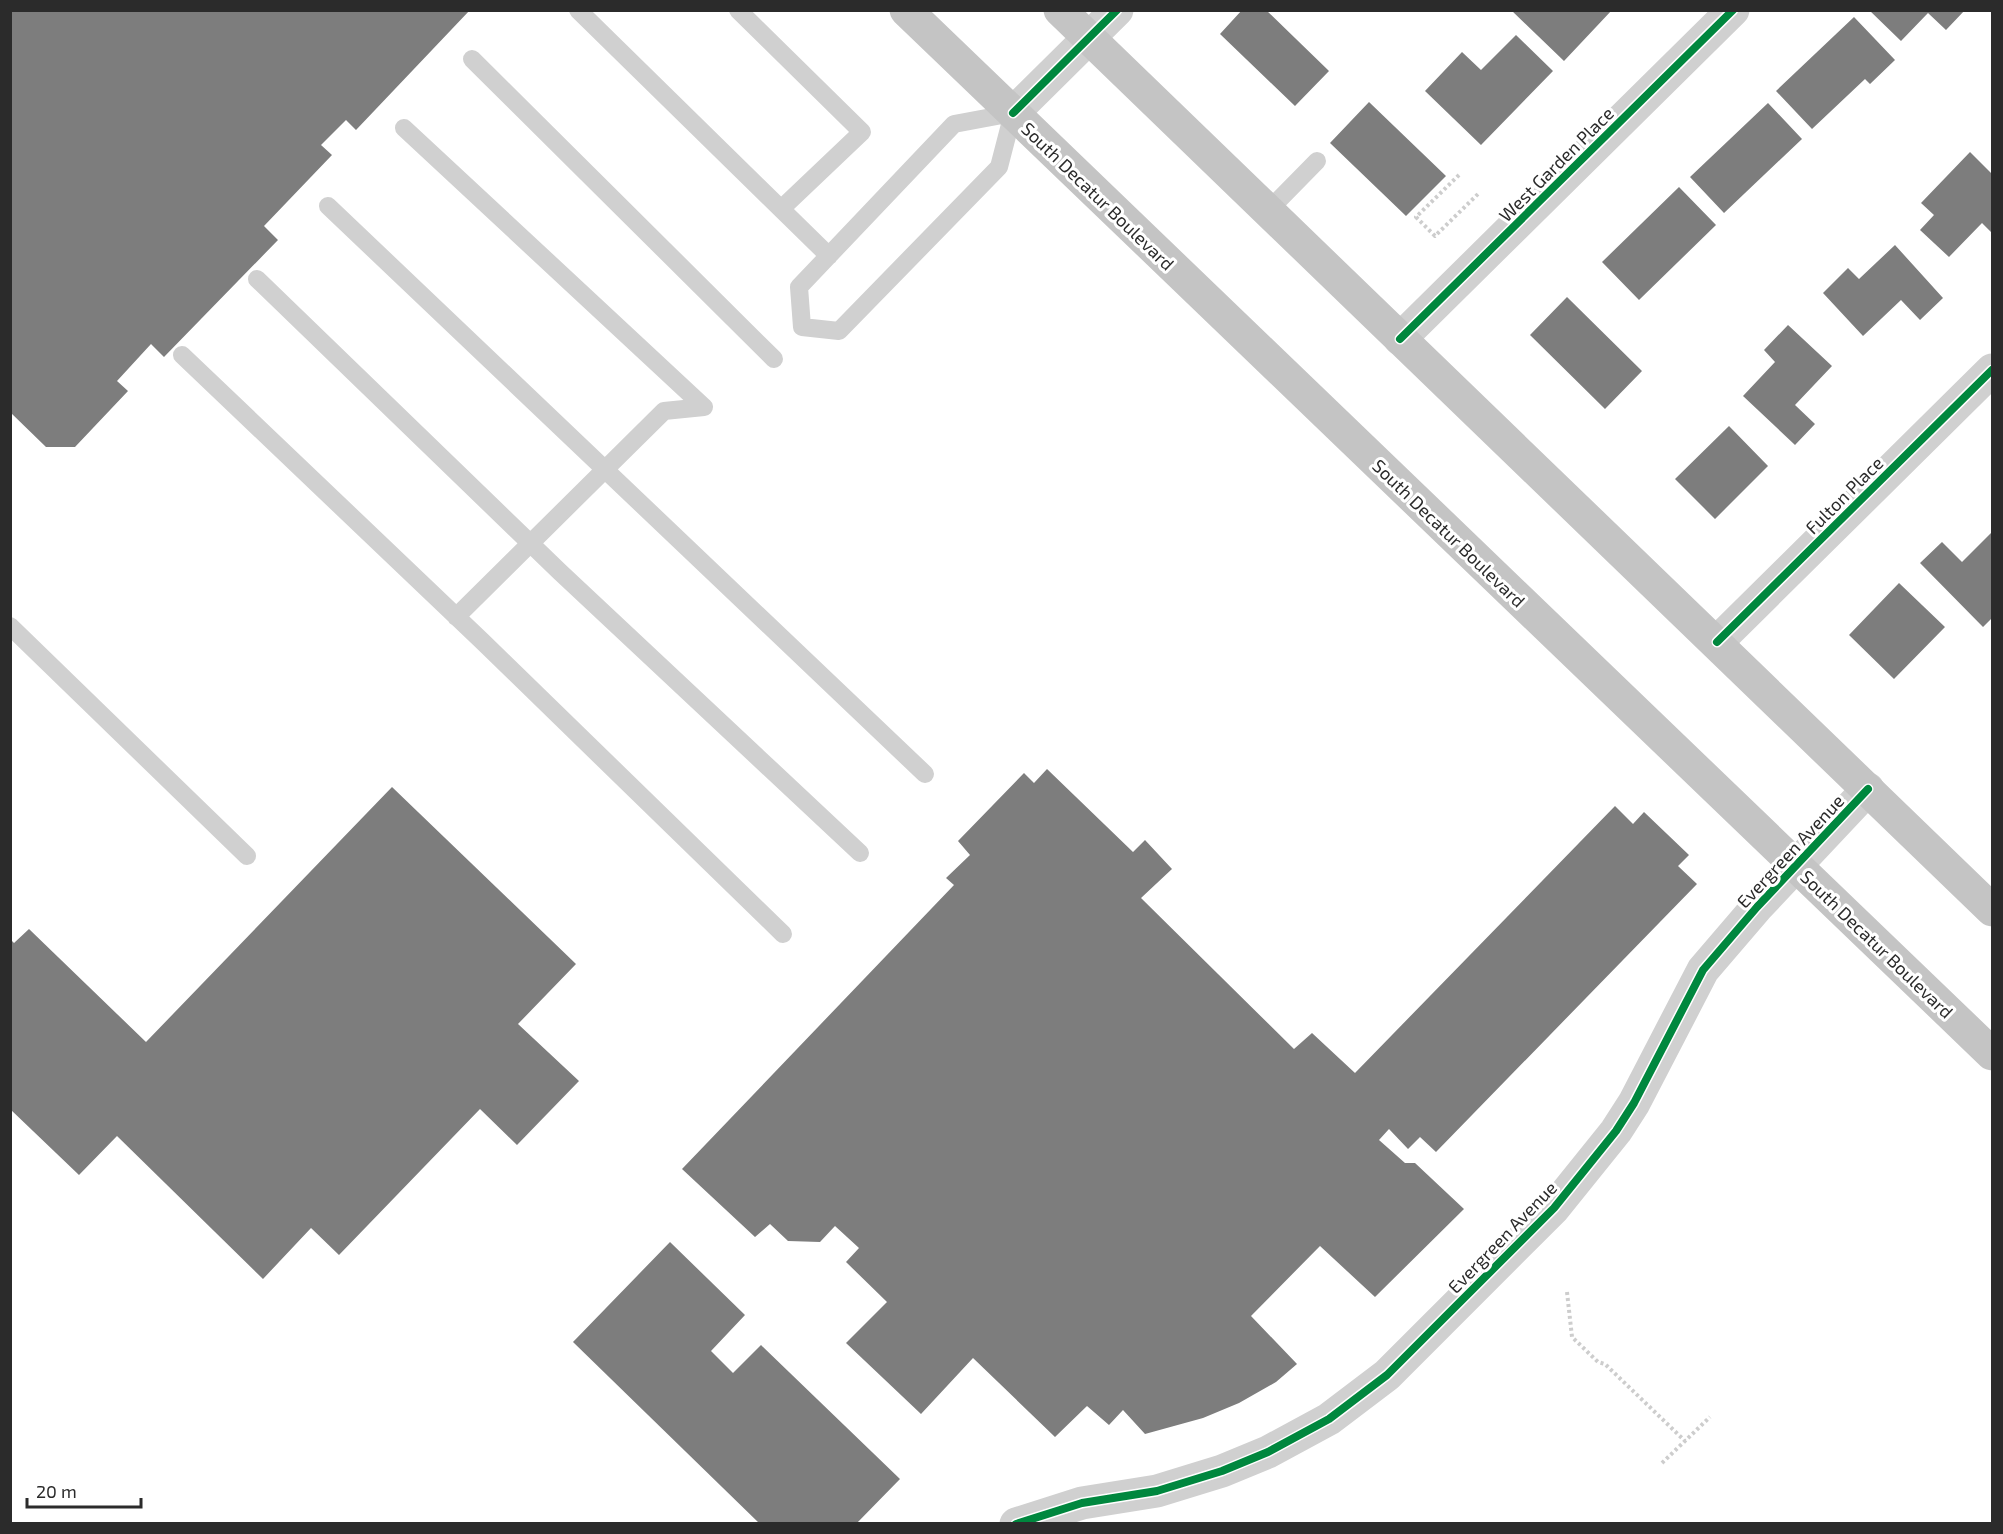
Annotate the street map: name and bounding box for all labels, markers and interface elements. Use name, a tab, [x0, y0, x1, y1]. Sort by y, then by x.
street label: West Garden Place	[1494, 102, 1618, 226]
street label: South Decatur Boulevard	[1017, 117, 1179, 275]
street label: Fulton Place	[1801, 452, 1887, 538]
street label: South Decatur Boulevard	[1368, 454, 1530, 612]
street label: Evergreen Avenue	[1732, 790, 1848, 912]
street label: South Decatur Boulevard	[1796, 865, 1958, 1023]
street label: Evergreen Avenue	[1443, 1176, 1561, 1298]
scale bar	[27, 1471, 141, 1509]
text: 20 m	[36, 1480, 77, 1502]

